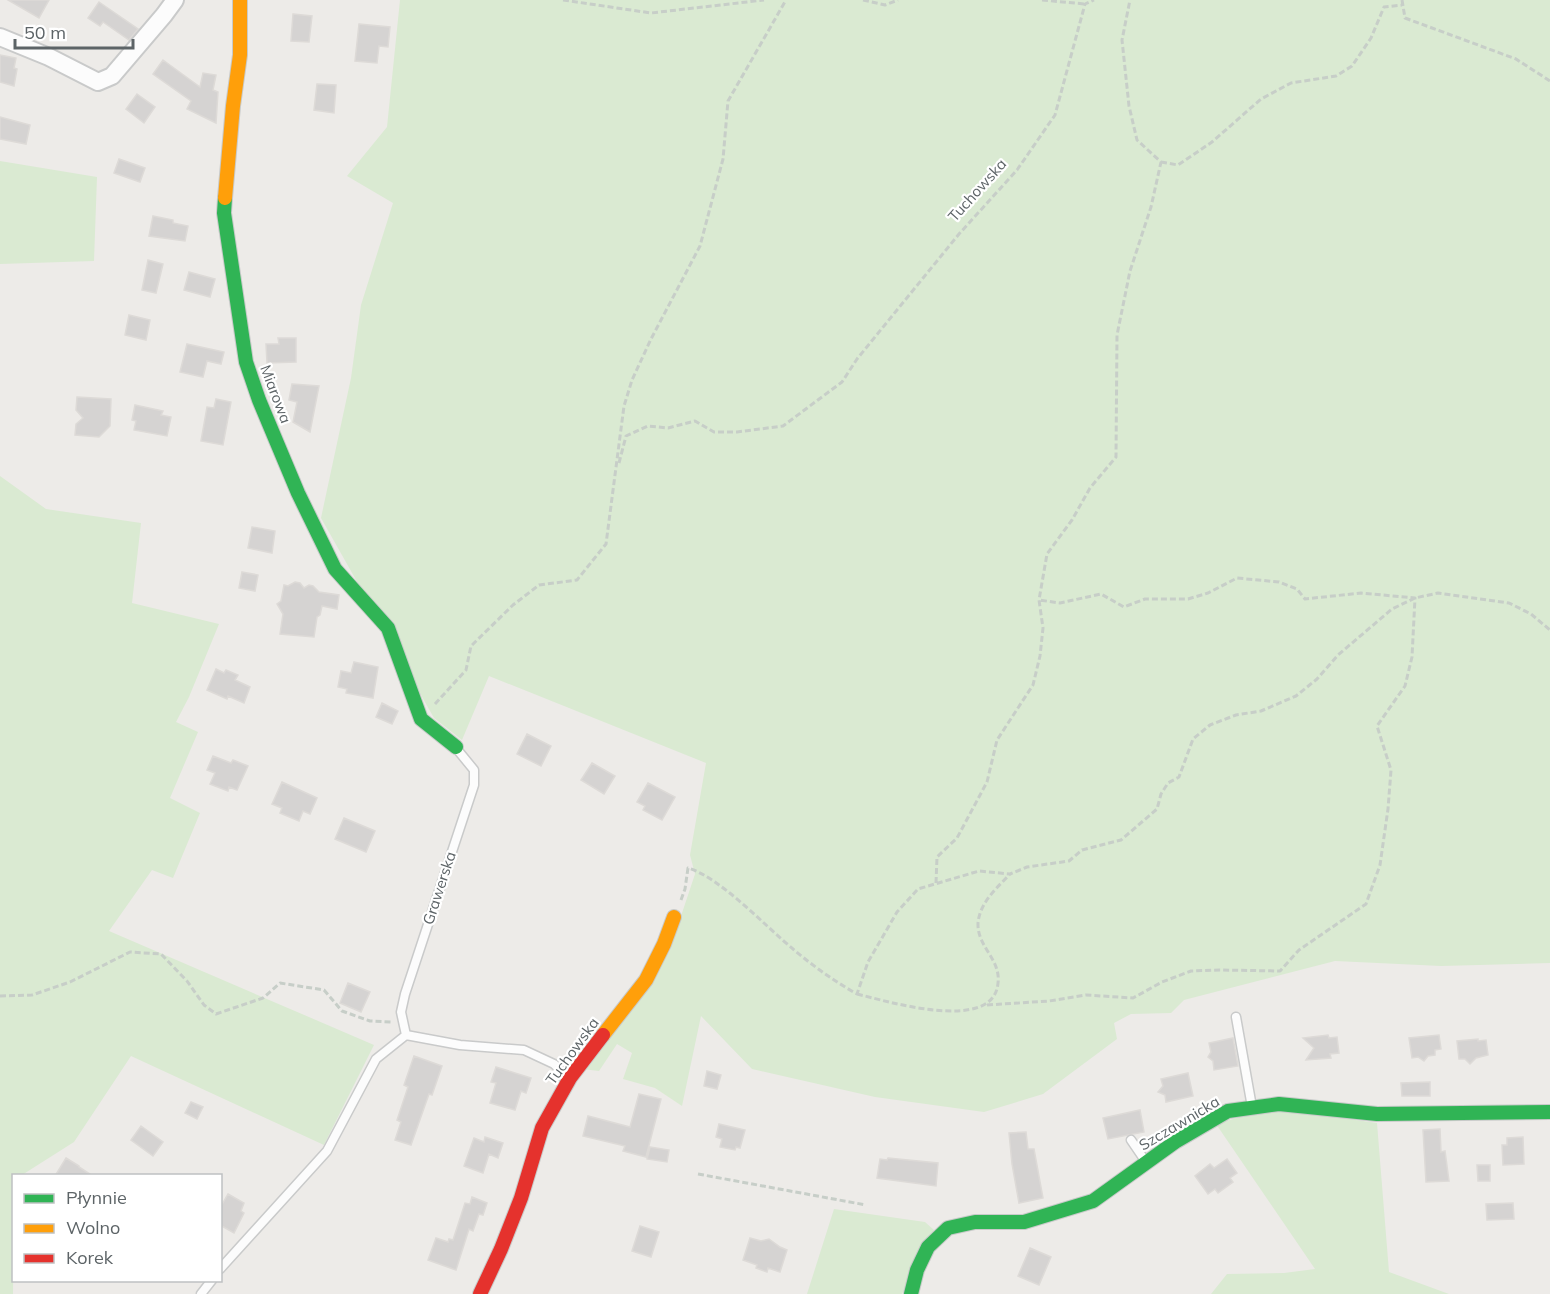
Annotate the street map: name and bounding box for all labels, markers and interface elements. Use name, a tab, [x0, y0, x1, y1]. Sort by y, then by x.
scale bar	[15, 12, 134, 50]
text: 50 m	[24, 21, 66, 44]
street label: Tuchowska	[944, 155, 1010, 225]
street label: Miarowa	[256, 362, 296, 426]
street label: Grawerska	[418, 849, 460, 927]
street label: Tuchowska	[541, 1014, 603, 1088]
street label: Szczawnicka	[1135, 1092, 1223, 1154]
legend	[12, 1174, 222, 1282]
text: Płynnie	[66, 1186, 127, 1209]
text: Wolno	[66, 1216, 120, 1239]
text: Korek	[66, 1246, 114, 1269]

